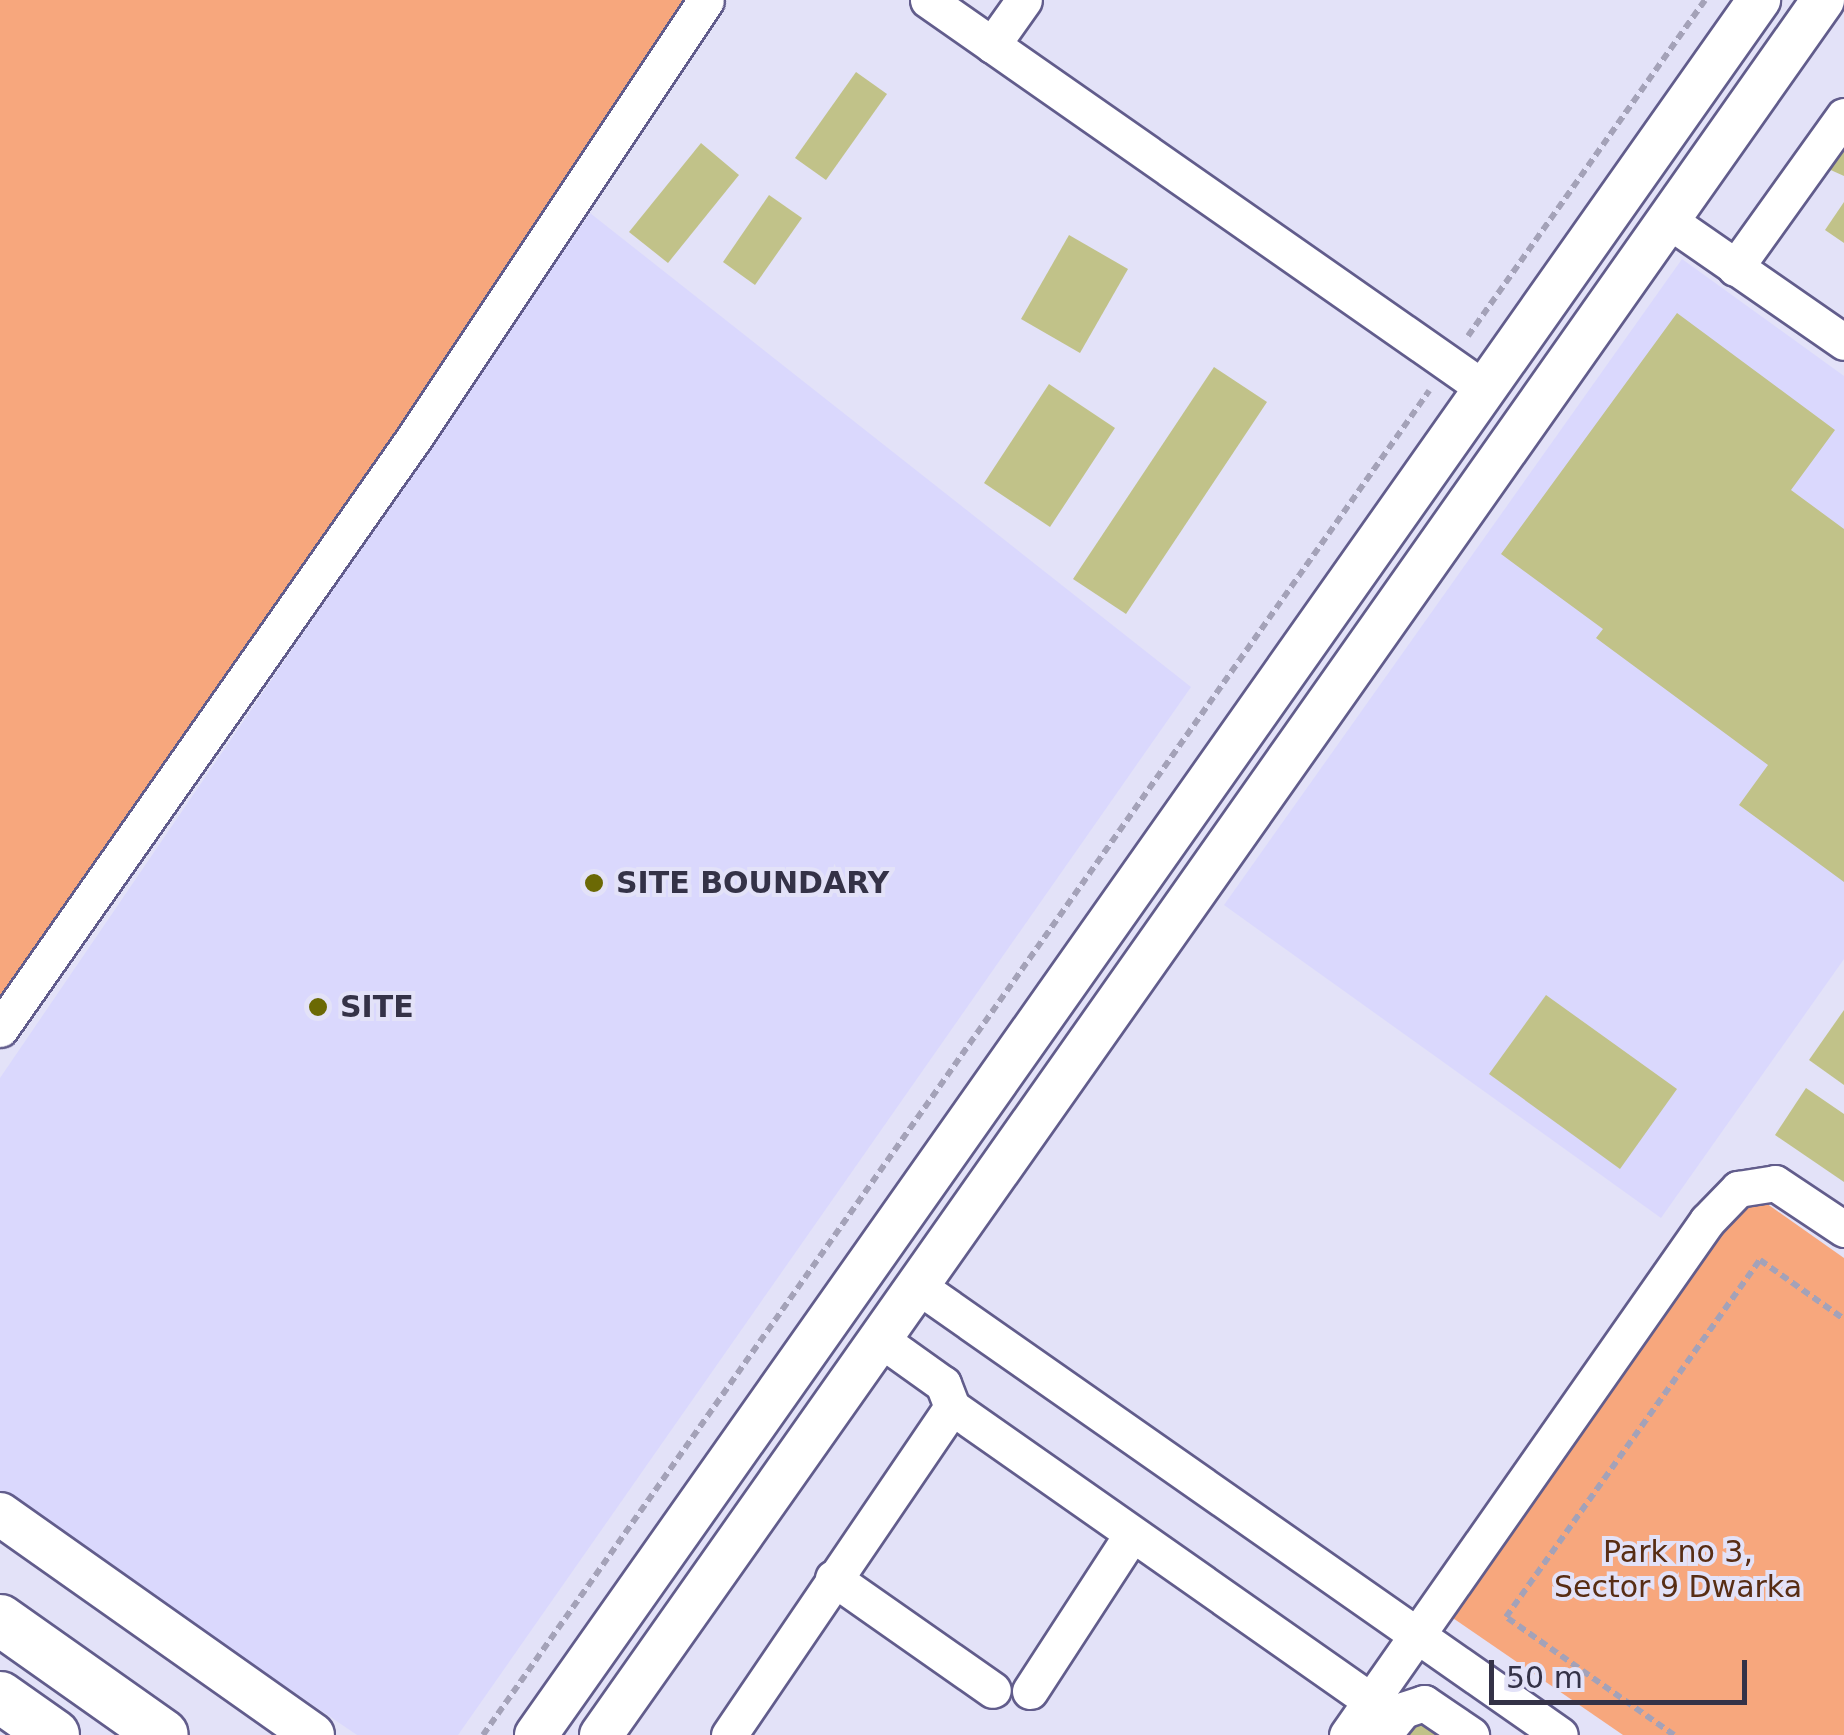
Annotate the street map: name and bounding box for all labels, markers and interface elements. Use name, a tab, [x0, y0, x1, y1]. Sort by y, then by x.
place label: SITE BOUNDARY	[616, 865, 889, 901]
marker: SITE BOUNDARY	[581, 870, 607, 896]
place label: SITE	[340, 989, 414, 1025]
marker: SITE	[305, 994, 331, 1020]
park label: Park no 3, Sector 9 Dwarka	[1554, 1534, 1802, 1604]
scale bar	[1494, 1640, 1752, 1702]
text: 50 m	[1506, 1660, 1583, 1695]

